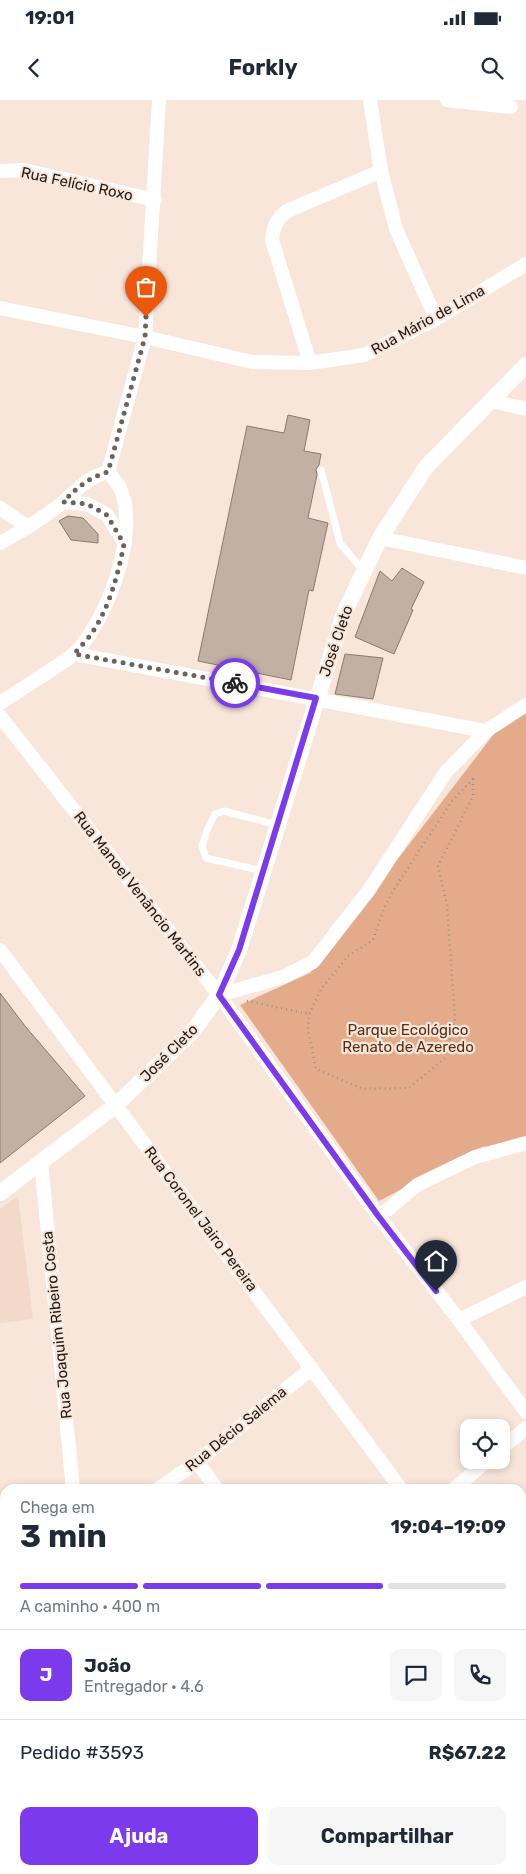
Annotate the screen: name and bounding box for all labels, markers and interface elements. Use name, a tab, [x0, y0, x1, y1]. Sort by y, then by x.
text: 19:01	[25, 6, 75, 29]
icon: back	[20, 54, 48, 82]
text: Forkly	[228, 54, 298, 81]
icon: search	[478, 54, 506, 82]
street label: Rua Felício Roxo	[19, 163, 135, 205]
pin	[125, 266, 167, 317]
icon: bag	[132, 273, 160, 301]
street label: Rua Mário de Lima	[368, 281, 488, 359]
street label: José Cleto	[315, 603, 357, 679]
courier	[210, 658, 260, 708]
icon: bike	[221, 669, 249, 697]
street label: Rua Manoel Venâncio Martins	[70, 808, 210, 980]
street label: José Cleto	[136, 1020, 202, 1086]
park label: Parque Ecológico Renato de Azeredo	[342, 1021, 474, 1056]
street label: Rua Coronel Jairo Pereira	[141, 1143, 261, 1295]
street label: Rua Joaquim Ribeiro Costa	[38, 1230, 76, 1420]
pin	[415, 1240, 457, 1291]
icon: home	[422, 1247, 450, 1275]
street label: Rua Décio Salema	[182, 1383, 290, 1475]
map controls	[460, 1419, 510, 1469]
button: locate	[460, 1419, 510, 1469]
text: Chega em	[20, 1498, 95, 1517]
text: 19:04–19:09	[390, 1515, 506, 1538]
text: 3 min	[20, 1517, 107, 1555]
text: A caminho · 400 m	[20, 1597, 160, 1616]
button: chat	[390, 1649, 442, 1701]
button: phone	[454, 1649, 506, 1701]
text: João	[84, 1654, 131, 1677]
text: J	[40, 1663, 52, 1686]
text: Entregador · 4.6	[84, 1677, 204, 1696]
text: Pedido #3593	[20, 1741, 144, 1764]
text: R$67.22	[429, 1741, 506, 1764]
button: Ajuda	[20, 1807, 258, 1865]
button: Compartilhar	[268, 1807, 506, 1865]

